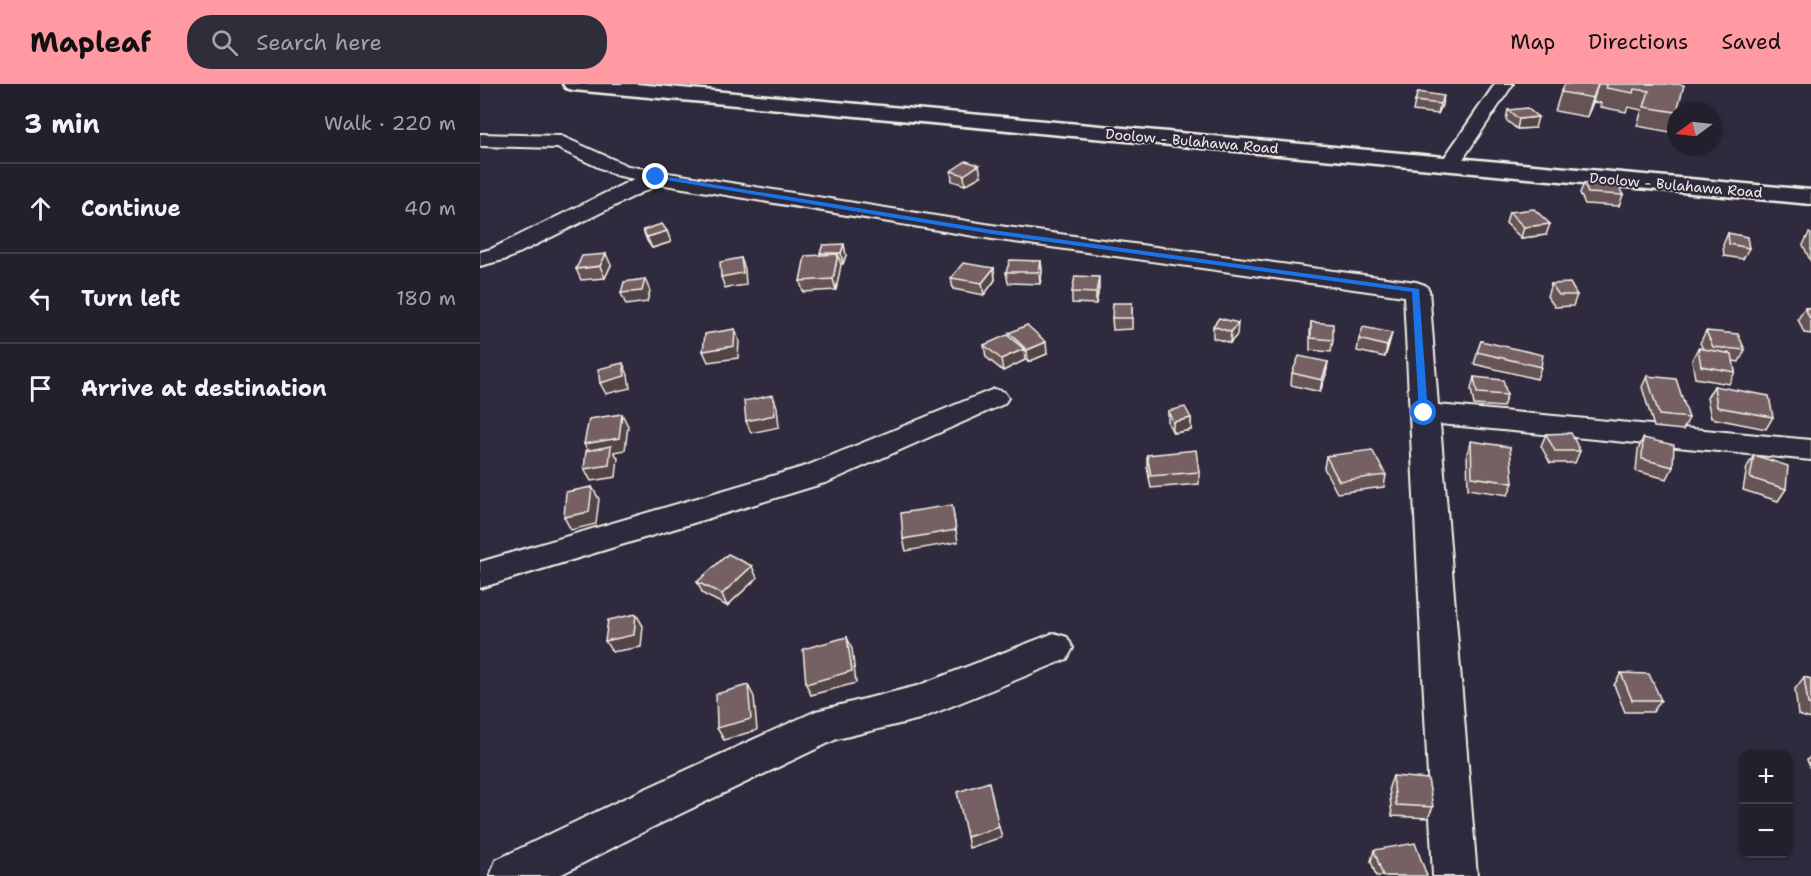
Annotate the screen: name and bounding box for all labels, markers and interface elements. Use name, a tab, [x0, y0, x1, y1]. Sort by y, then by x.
search box	[187, 15, 607, 69]
text: Mapleaf	[30, 23, 151, 61]
icon: search	[208, 26, 241, 59]
text: Search here	[256, 28, 382, 57]
text: Map	[1510, 28, 1555, 56]
text: Directions	[1588, 28, 1688, 56]
text: Saved	[1721, 28, 1781, 56]
north arrow	[1667, 102, 1721, 156]
text: 3 min	[24, 106, 100, 141]
text: Walk · 220 m	[324, 110, 456, 136]
street label: Doolow - Bulahawa Road	[1105, 124, 1279, 158]
route end	[642, 163, 668, 189]
street label: Doolow - Bulahawa Road	[1589, 168, 1763, 202]
icon: ahead	[24, 192, 57, 225]
text: Continue	[81, 194, 181, 223]
text: 40 m	[404, 195, 456, 221]
icon: left	[24, 282, 57, 315]
text: Turn left	[81, 284, 180, 313]
text: 180 m	[396, 285, 456, 311]
icon: arrive	[24, 372, 57, 405]
text: Arrive at destination	[81, 374, 327, 403]
route start	[1410, 399, 1436, 425]
map controls	[1739, 750, 1793, 858]
button: +	[1739, 750, 1793, 804]
button: −	[1739, 804, 1793, 858]

